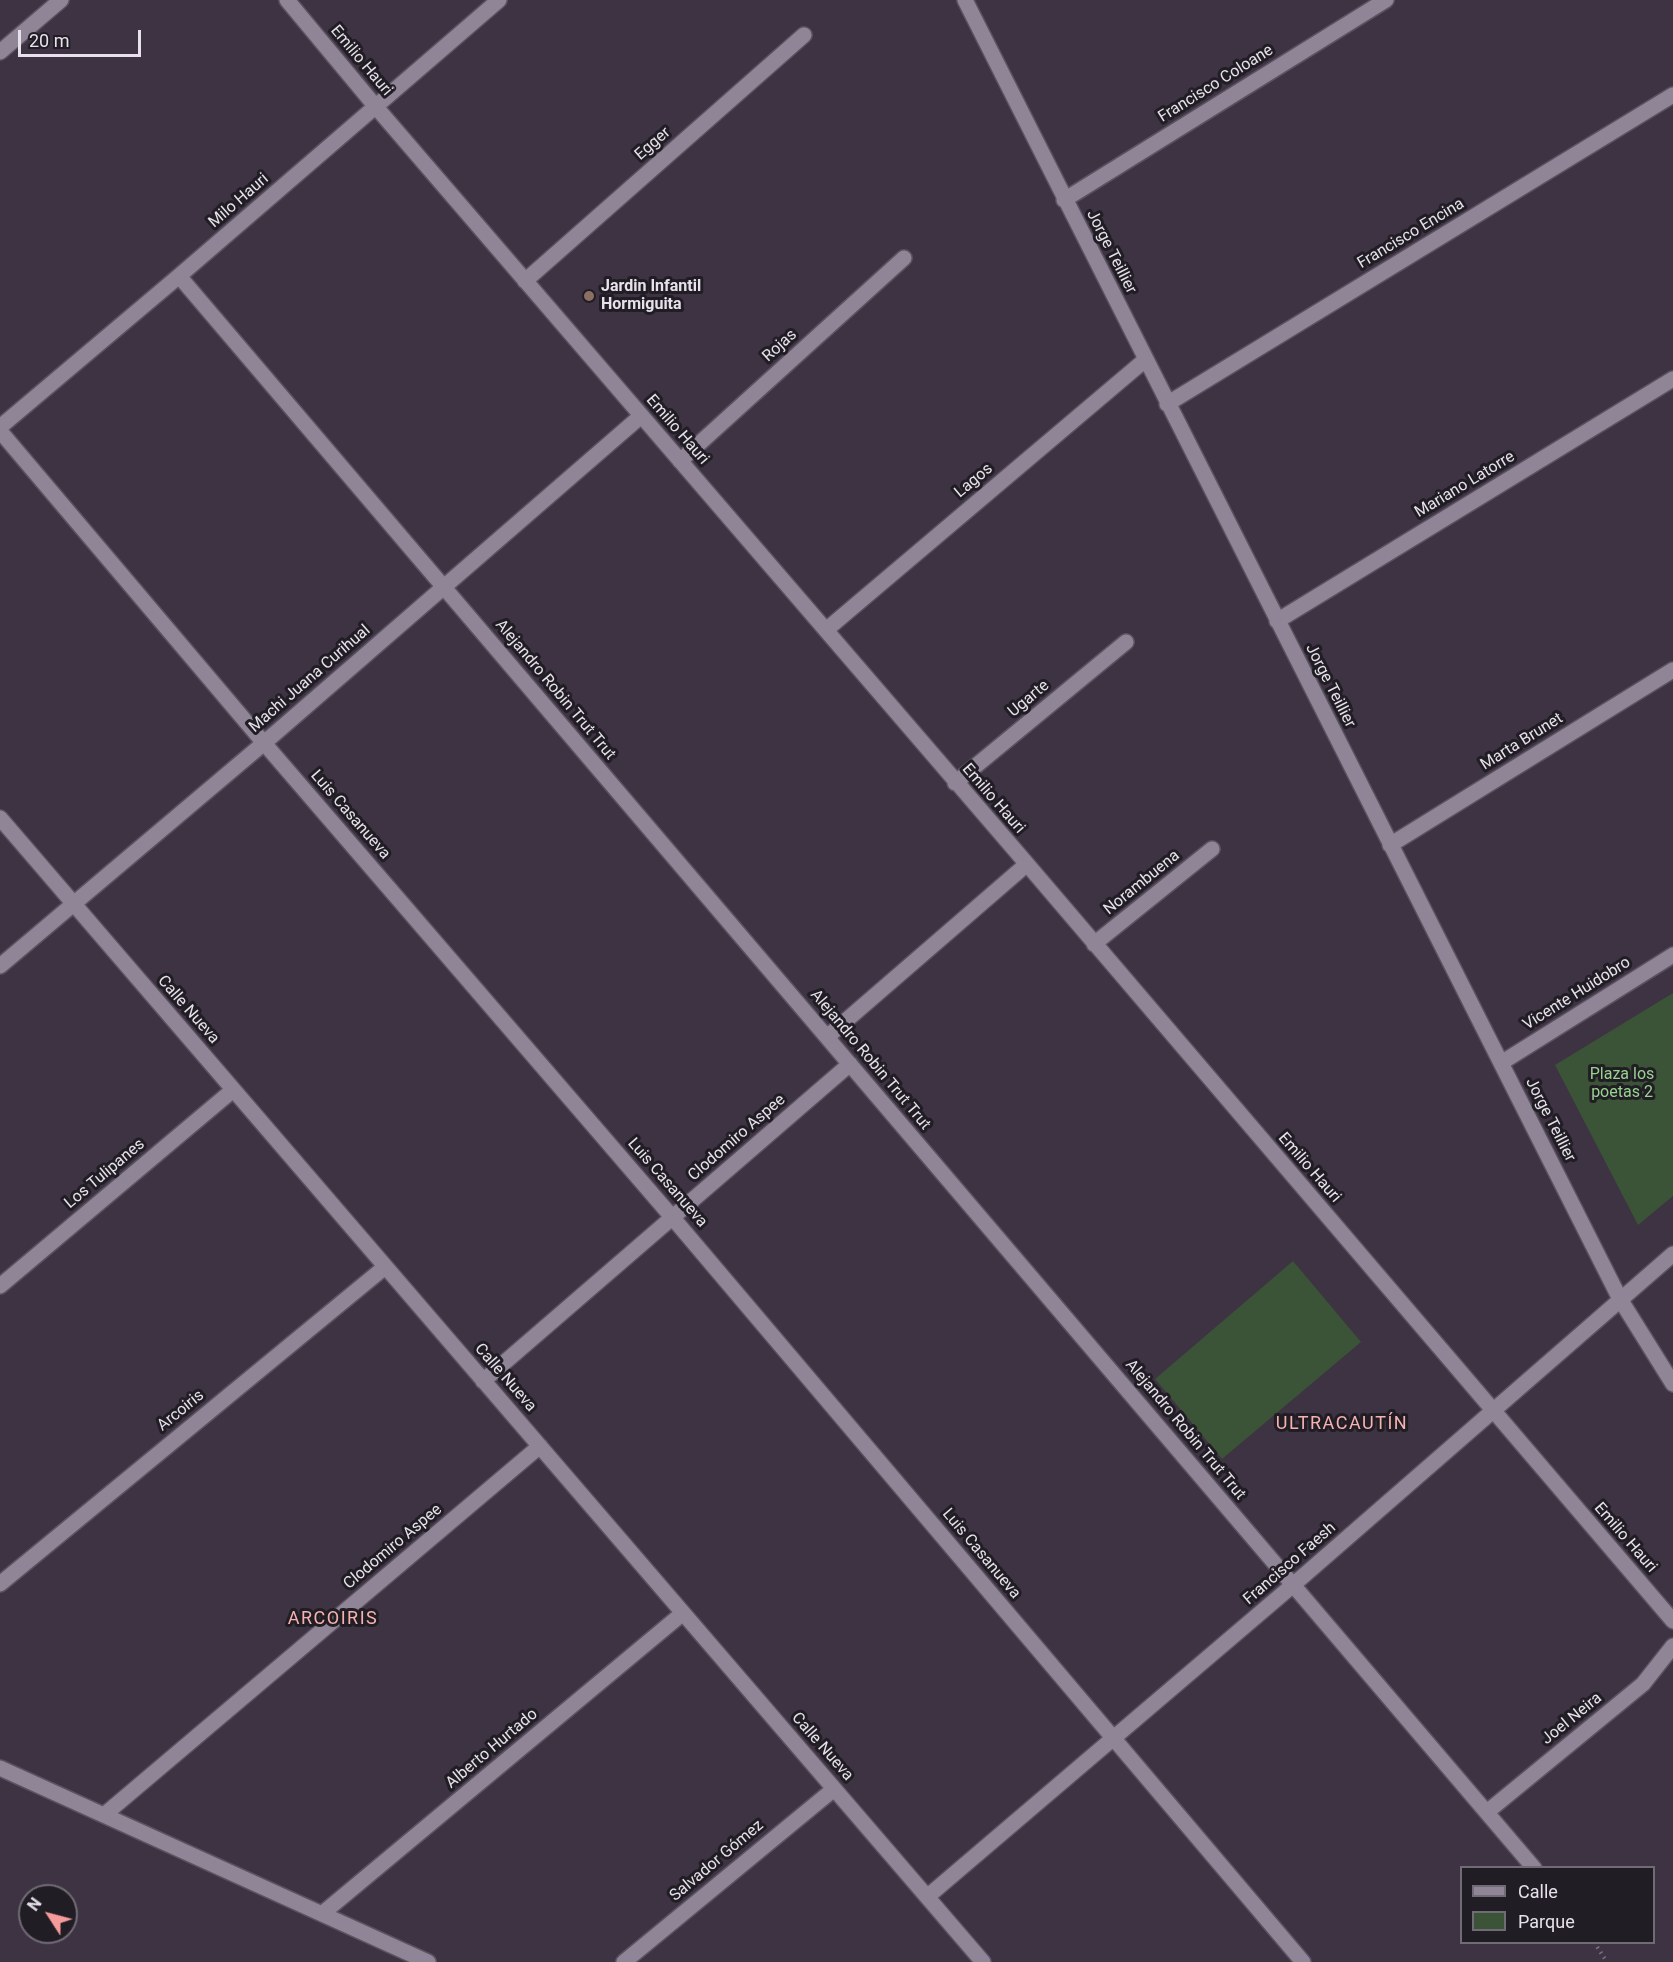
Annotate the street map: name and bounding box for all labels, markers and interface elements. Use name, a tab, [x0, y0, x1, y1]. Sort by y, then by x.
scale bar	[21, 18, 144, 56]
street label: Emilio Hauri	[326, 22, 396, 100]
text: 20 m	[29, 30, 69, 51]
street label: Francisco Coloane	[1155, 41, 1277, 127]
street label: Egger	[631, 123, 675, 165]
street label: Milo Hauri	[205, 170, 273, 232]
street label: Francisco Encina	[1354, 195, 1468, 273]
street label: Jorge Teillier	[1082, 207, 1140, 297]
place label: Jardin Infantil Hormiguita	[601, 277, 701, 315]
marker: Jardin Infantil Hormiguita	[582, 289, 596, 303]
street label: Rojas	[759, 326, 801, 366]
street label: Emilio Hauri	[641, 391, 713, 469]
street label: Mariano Latorre	[1411, 448, 1519, 522]
street label: Lagos	[951, 460, 997, 502]
street label: Alejandro Robin Trut Trut	[491, 616, 619, 764]
street label: Machi Juana Curihual	[245, 621, 375, 737]
street label: Jorge Teillier	[1301, 641, 1359, 731]
street label: Ugarte	[1005, 676, 1053, 722]
street label: Marta Brunet	[1477, 709, 1567, 775]
street label: Emilio Hauri	[957, 760, 1029, 838]
street label: Luis Casanueva	[306, 767, 394, 863]
street label: Norambuena	[1100, 847, 1184, 919]
street label: Vicente Huidobro	[1520, 953, 1634, 1035]
street label: Calle Nueva	[153, 972, 223, 1048]
street label: Alejandro Robin Trut Trut	[806, 986, 934, 1134]
park label: Plaza los poetas 2	[1590, 1065, 1654, 1103]
street label: Jorge Teillier	[1521, 1075, 1579, 1165]
street label: Clodomiro Aspee	[684, 1091, 790, 1185]
street label: Emilio Hauri	[1273, 1129, 1345, 1207]
street label: Los Tulipanes	[61, 1135, 149, 1213]
street label: Luis Casanueva	[623, 1135, 711, 1231]
street label: Calle Nueva	[470, 1340, 540, 1416]
street label: Alejandro Robin Trut Trut	[1121, 1356, 1249, 1504]
street label: Arcoiris	[154, 1386, 208, 1436]
district label: ULTRACAUTÍN	[1276, 1413, 1408, 1435]
street label: Emilio Hauri	[1589, 1499, 1661, 1577]
street label: Clodomiro Aspee	[340, 1500, 446, 1594]
street label: Luis Casanueva	[938, 1505, 1024, 1603]
street label: Francisco Faesh	[1240, 1519, 1340, 1609]
district label: ARCOIRIS	[288, 1608, 378, 1630]
street label: Joel Neira	[1538, 1689, 1606, 1749]
street label: Alberto Hurtado	[442, 1705, 542, 1793]
street label: Calle Nueva	[787, 1709, 857, 1785]
street label: Salvador Gómez	[666, 1816, 768, 1906]
legend	[1460, 1866, 1655, 1944]
text: Calle	[1518, 1881, 1558, 1902]
north arrow	[18, 1884, 78, 1944]
text: N	[24, 1894, 46, 1914]
text: Parque	[1518, 1911, 1575, 1932]

